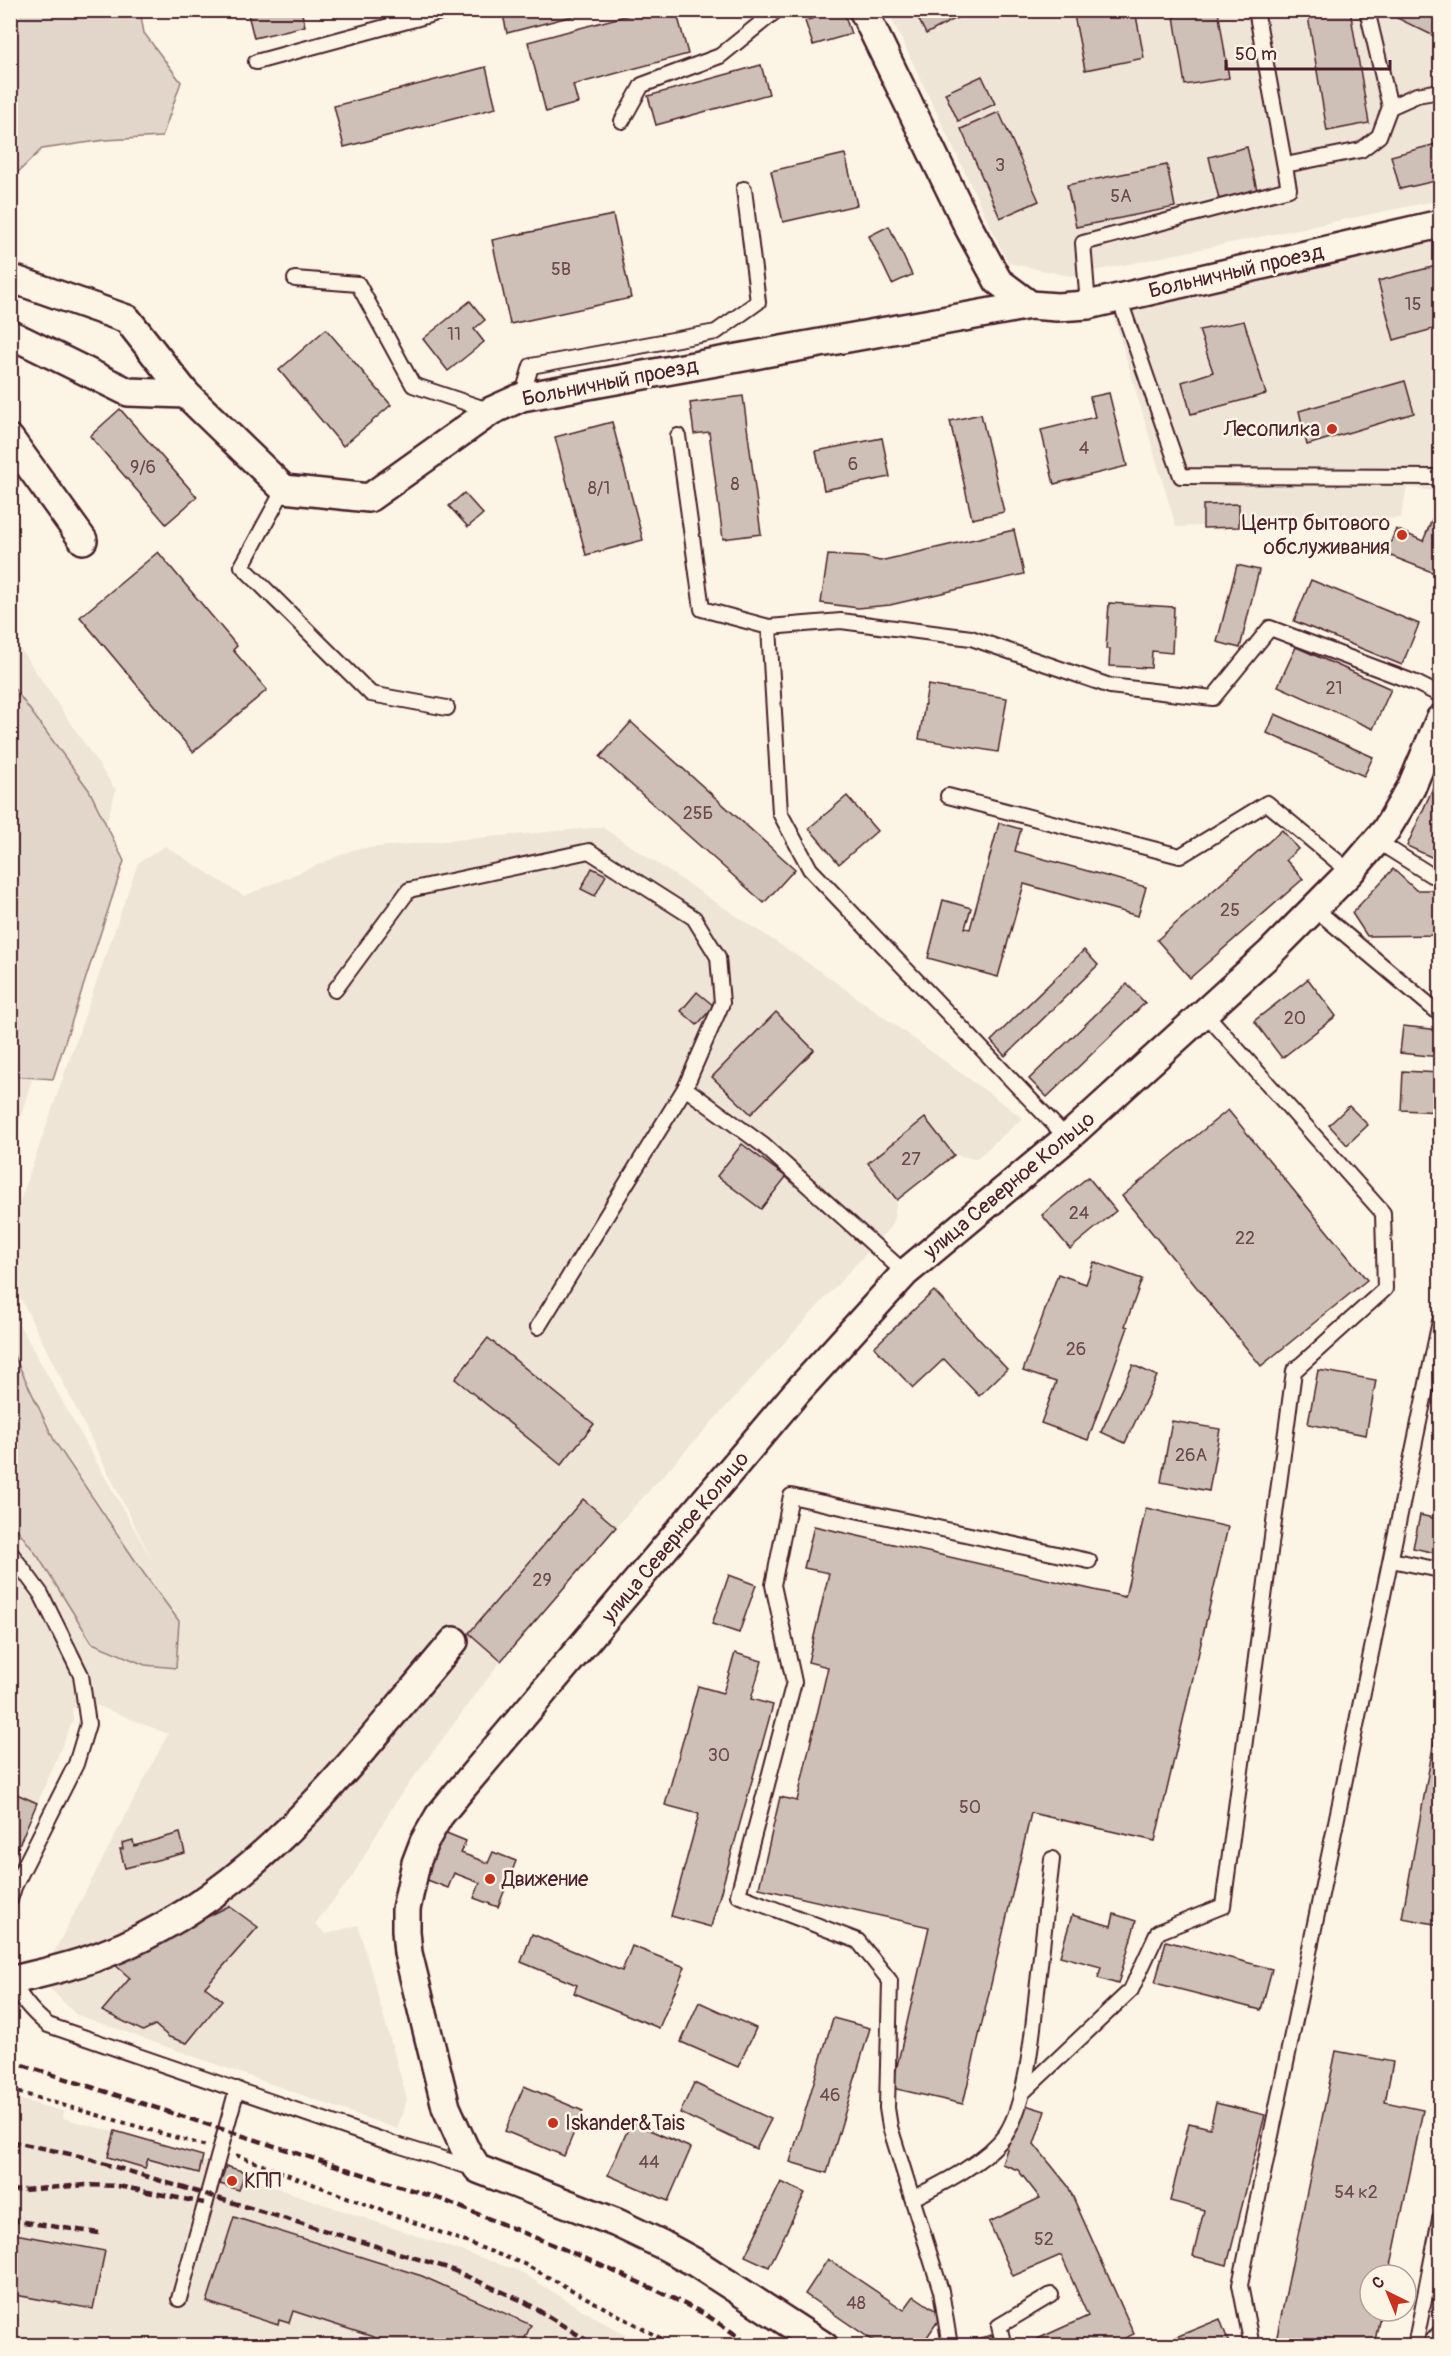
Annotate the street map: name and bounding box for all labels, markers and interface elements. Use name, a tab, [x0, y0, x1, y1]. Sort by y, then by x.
scale bar	[1226, 33, 1390, 71]
text: 50 m	[1235, 43, 1277, 66]
house number: 3	[995, 154, 1005, 177]
house number: 5А	[1110, 185, 1132, 208]
street label: Больничный проезд	[1146, 238, 1327, 305]
house number: 5В	[551, 258, 571, 281]
house number: 15	[1405, 293, 1421, 316]
house number: 11	[447, 323, 461, 346]
street label: Больничный проезд	[520, 352, 701, 413]
place label: Лесопилка	[1222, 416, 1320, 443]
marker: Лесопилка	[1325, 422, 1339, 436]
house number: 4	[1079, 437, 1090, 460]
house number: 6	[848, 453, 858, 476]
house number: 9/6	[130, 456, 156, 479]
house number: 8	[730, 473, 740, 496]
house number: 8/1	[588, 477, 610, 500]
place label: Центр бытового обслуживания	[1242, 510, 1390, 561]
marker: Центр бытового обслуживания	[1395, 528, 1409, 542]
house number: 21	[1325, 677, 1343, 700]
house number: 25Б	[683, 802, 713, 825]
house number: 25	[1220, 899, 1240, 922]
house number: 20	[1284, 1007, 1306, 1030]
street label: улица Северное Кольцо	[917, 1106, 1101, 1266]
house number: 27	[901, 1148, 921, 1171]
house number: 24	[1069, 1202, 1090, 1225]
house number: 22	[1235, 1227, 1255, 1250]
house number: 26	[1066, 1338, 1086, 1361]
house number: 26А	[1175, 1444, 1207, 1467]
street label: улица Северное Кольцо	[595, 1446, 755, 1629]
house number: 29	[532, 1569, 552, 1592]
house number: 30	[708, 1744, 730, 1767]
house number: 50	[959, 1796, 981, 1819]
place label: Движение	[501, 1866, 589, 1893]
marker: Движение	[483, 1872, 497, 1886]
house number: 46	[820, 2084, 840, 2107]
place label: Iskander&Tais	[565, 2110, 685, 2137]
marker: Iskander&Tais	[546, 2116, 560, 2130]
house number: 44	[639, 2151, 660, 2174]
place label: КПП	[244, 2168, 281, 2195]
marker: КПП	[225, 2174, 239, 2188]
house number: 54 к2	[1334, 2181, 1378, 2204]
house number: 52	[1034, 2228, 1054, 2251]
north arrow	[1358, 2263, 1418, 2323]
text: С	[1368, 2272, 1389, 2293]
house number: 48	[846, 2292, 866, 2315]

